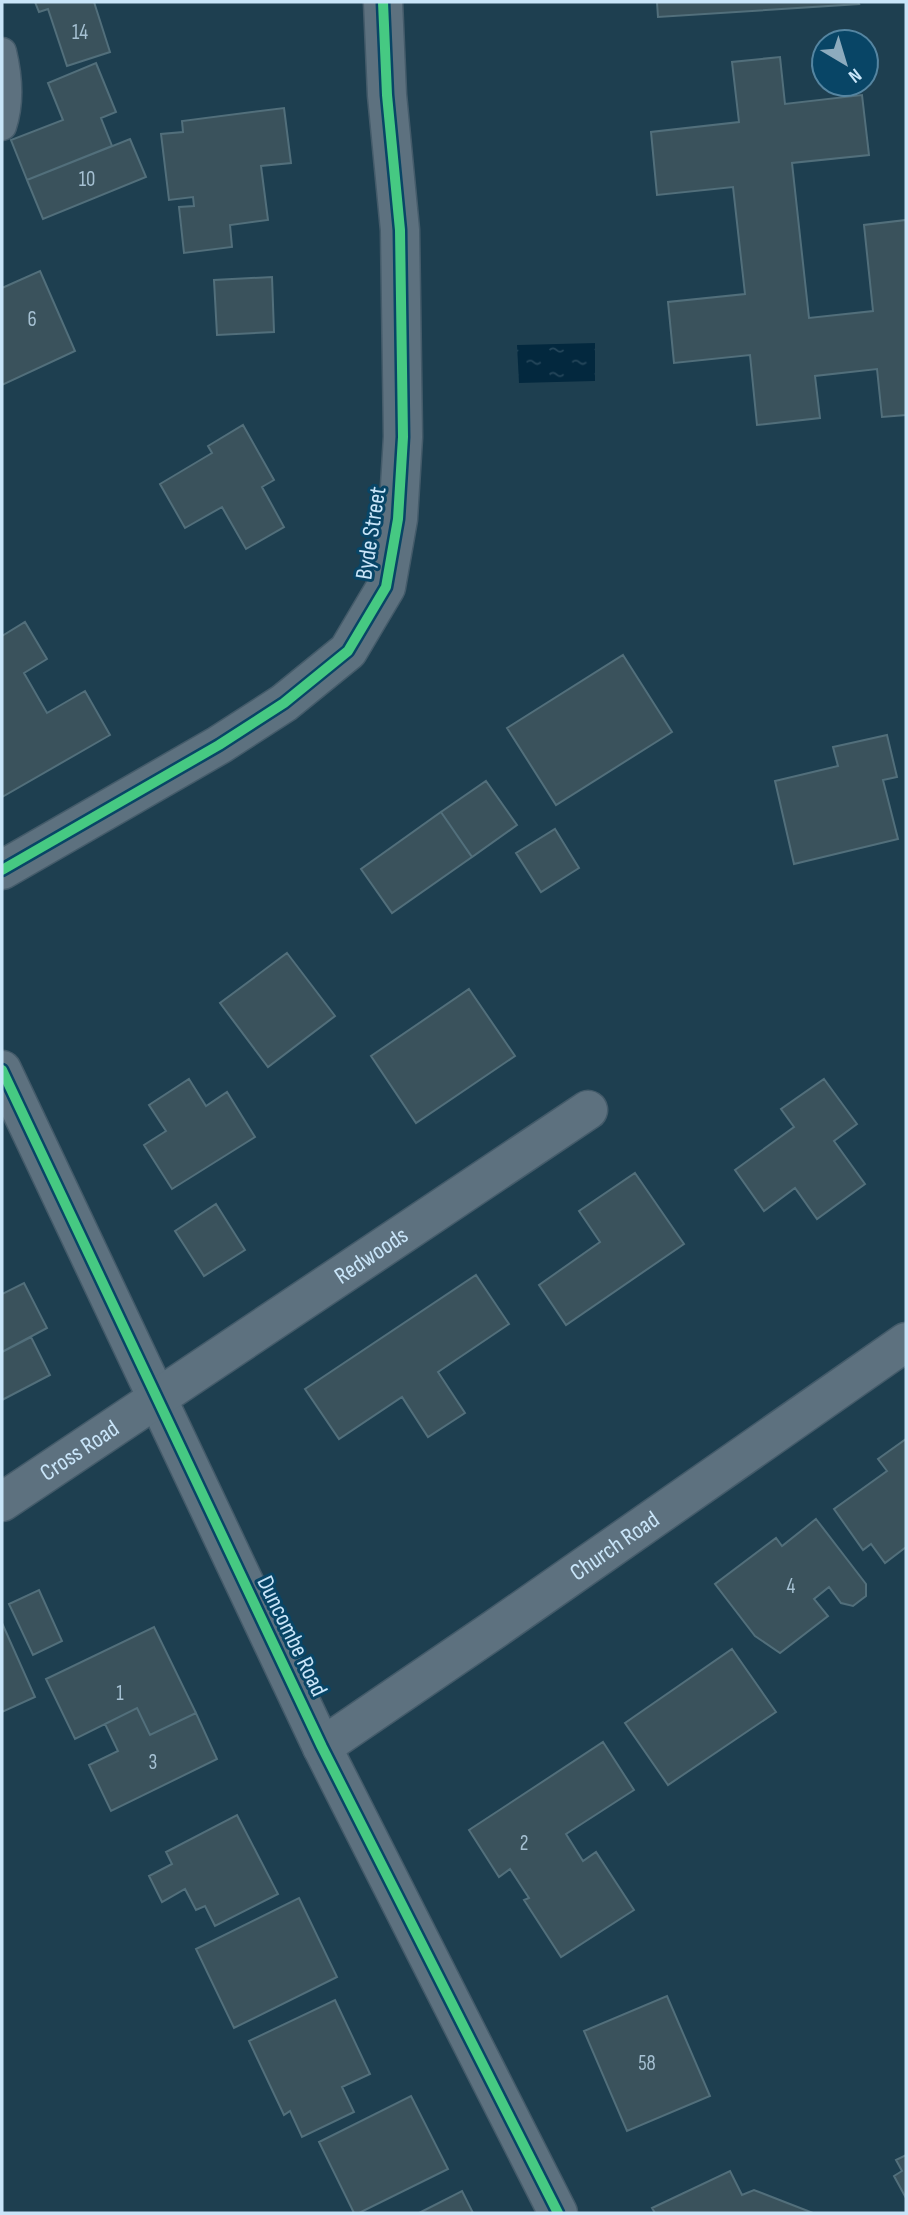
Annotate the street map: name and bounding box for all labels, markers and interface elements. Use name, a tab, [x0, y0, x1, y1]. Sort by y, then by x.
house number: 14	[72, 20, 88, 45]
north arrow	[810, 28, 880, 98]
text: N	[843, 63, 866, 87]
house number: 10	[79, 167, 95, 192]
house number: 6	[27, 307, 37, 332]
street label: Byde Street	[349, 484, 393, 582]
street label: Redwoods	[329, 1220, 413, 1290]
street label: Cross Road	[34, 1414, 124, 1487]
street label: Church Road	[564, 1504, 665, 1587]
street label: Duncombe Road	[250, 1571, 334, 1701]
house number: 4	[787, 1574, 796, 1599]
house number: 1	[116, 1681, 124, 1706]
house number: 3	[149, 1750, 157, 1775]
house number: 2	[520, 1831, 528, 1856]
house number: 58	[638, 2051, 656, 2076]

